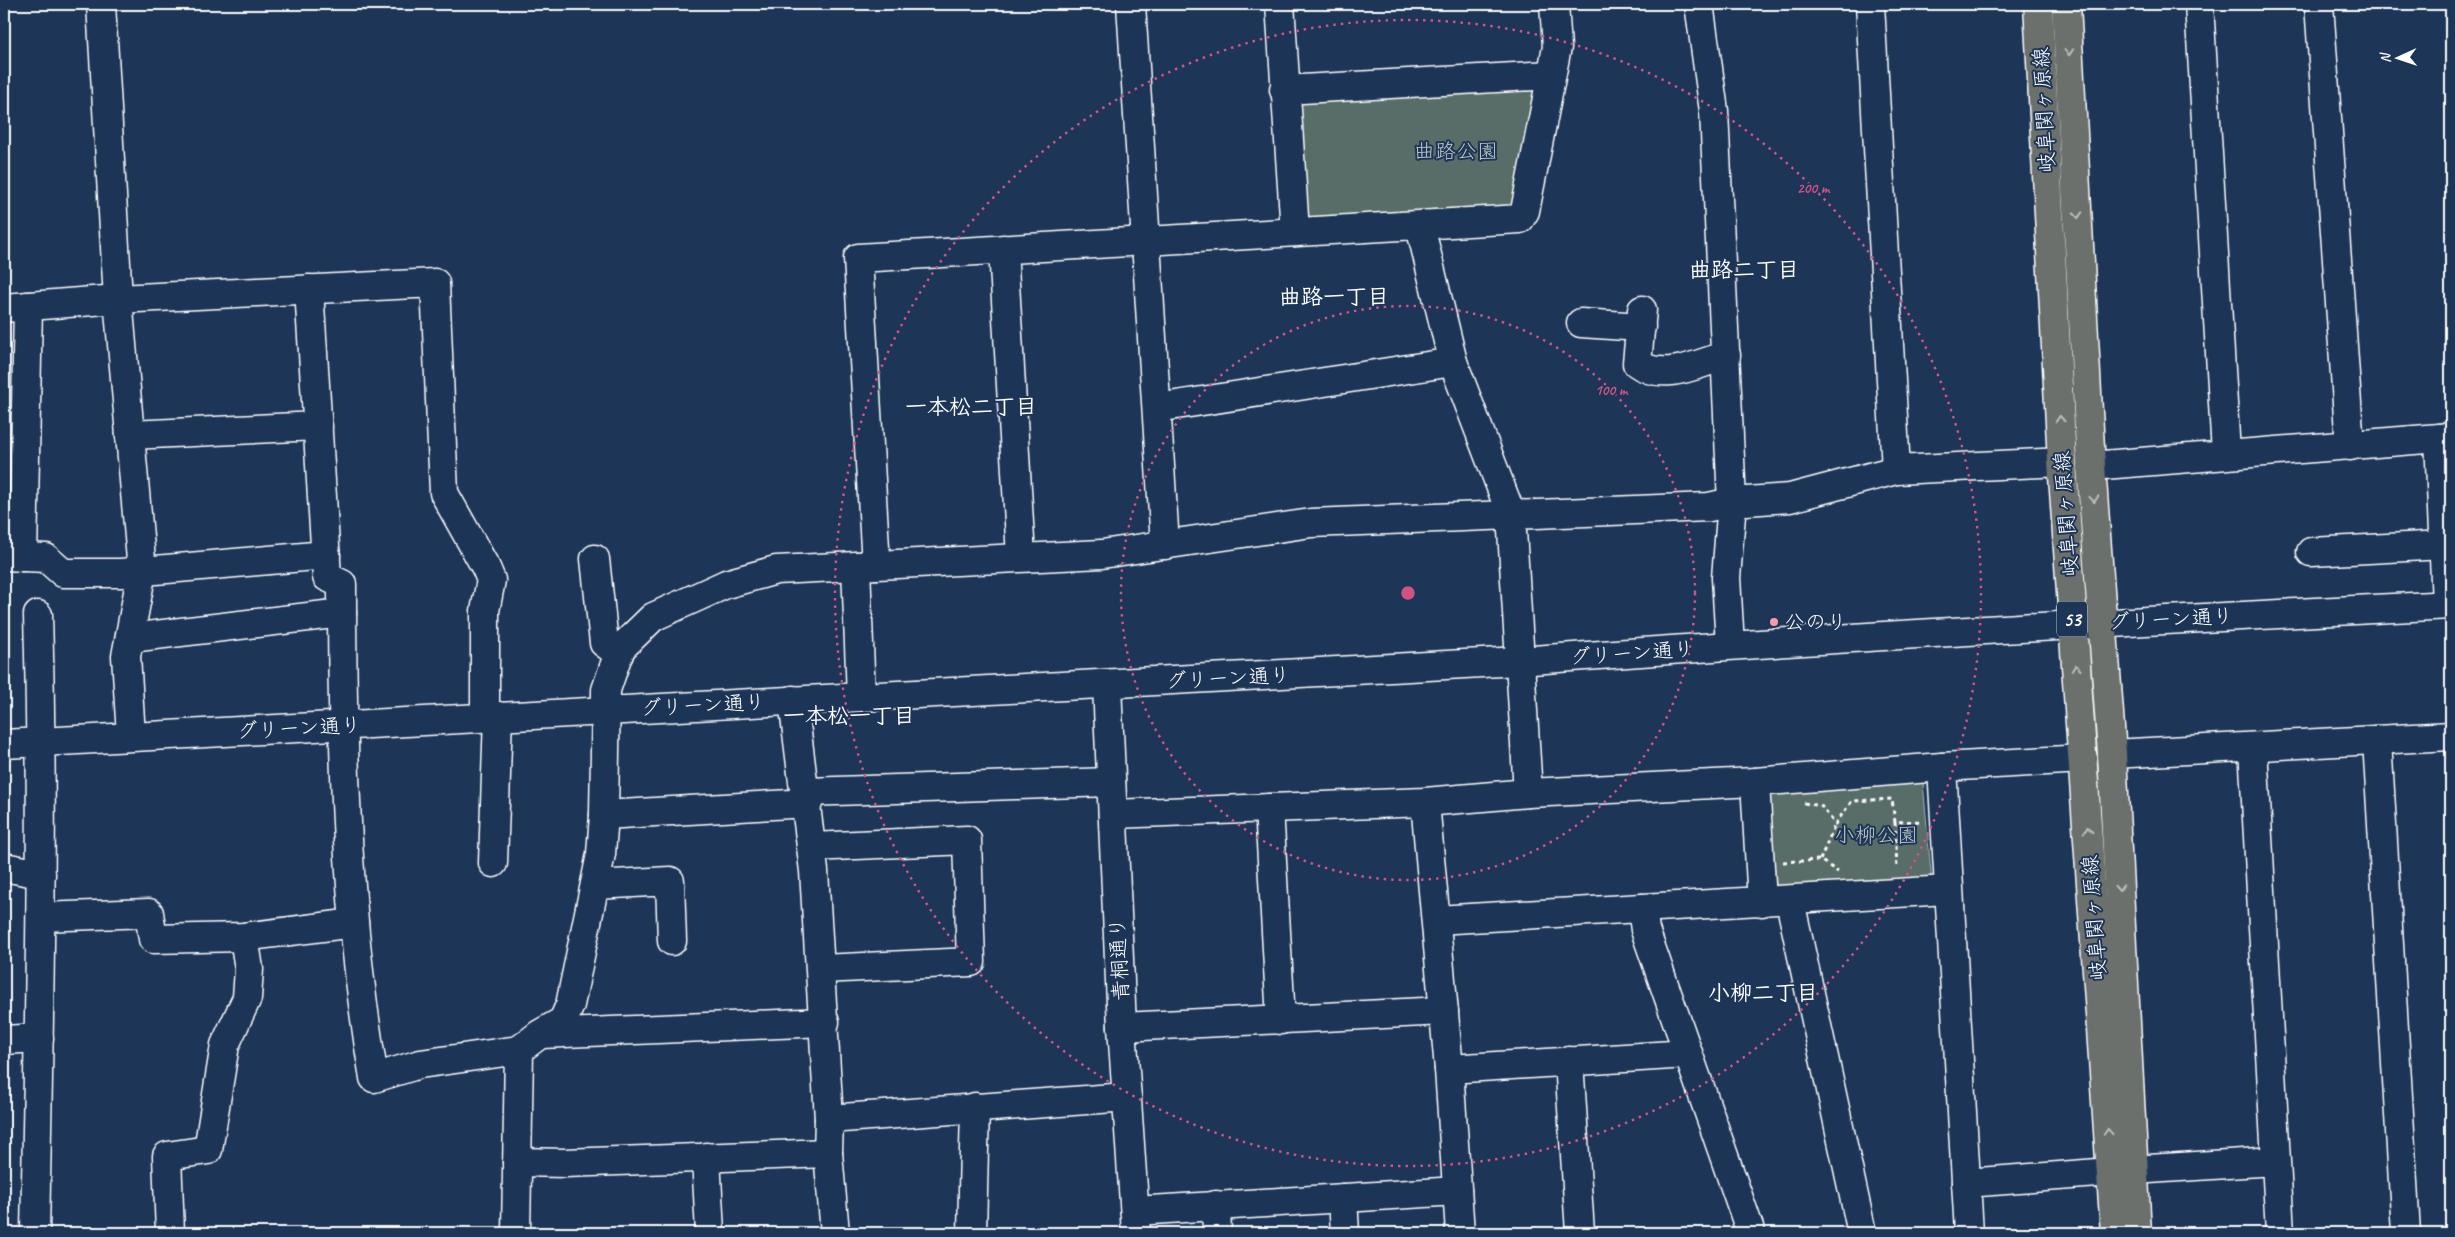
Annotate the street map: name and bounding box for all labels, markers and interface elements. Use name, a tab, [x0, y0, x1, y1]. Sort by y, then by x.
north arrow	[2372, 32, 2422, 82]
street label: 岐阜関ヶ原線	[2028, 46, 2060, 174]
one-way arrow	[2063, 49, 2074, 57]
text: N	[2377, 52, 2394, 63]
park label: 曲路公園	[1414, 138, 1498, 164]
text: 200 m	[1797, 179, 1831, 198]
one-way arrow	[2072, 211, 2083, 219]
district label: 曲路二丁目	[1689, 256, 1799, 284]
district label: 曲路一丁目	[1279, 283, 1389, 311]
text: 100 m	[1595, 381, 1629, 400]
district label: 一本松二丁目	[905, 393, 1037, 421]
one-way arrow	[2054, 415, 2065, 423]
street label: 岐阜関ヶ原線	[2049, 450, 2083, 578]
one-way arrow	[2088, 496, 2099, 504]
centre of rings	[1399, 584, 1417, 602]
road number: 53	[2057, 602, 2087, 636]
street label: グリーン通り	[2108, 603, 2234, 635]
place label: 公のり	[1784, 609, 1847, 635]
marker: 公のり	[1768, 616, 1780, 628]
street label: グリーン通り	[1569, 636, 1695, 670]
street label: グリーン通り	[1165, 662, 1291, 694]
one-way arrow	[2071, 664, 2082, 672]
street label: グリーン通り	[640, 689, 766, 721]
district label: 一本松一丁目	[783, 702, 915, 730]
street label: グリーン通り	[236, 712, 362, 744]
park label: 小柳公園	[1834, 822, 1918, 848]
one-way arrow	[2082, 826, 2093, 834]
street label: 岐阜関ヶ原線	[2077, 854, 2111, 982]
one-way arrow	[2113, 885, 2124, 893]
street label: 青桐通り	[1104, 916, 1134, 1002]
district label: 小柳二丁目	[1708, 979, 1818, 1007]
one-way arrow	[2103, 1128, 2114, 1136]

